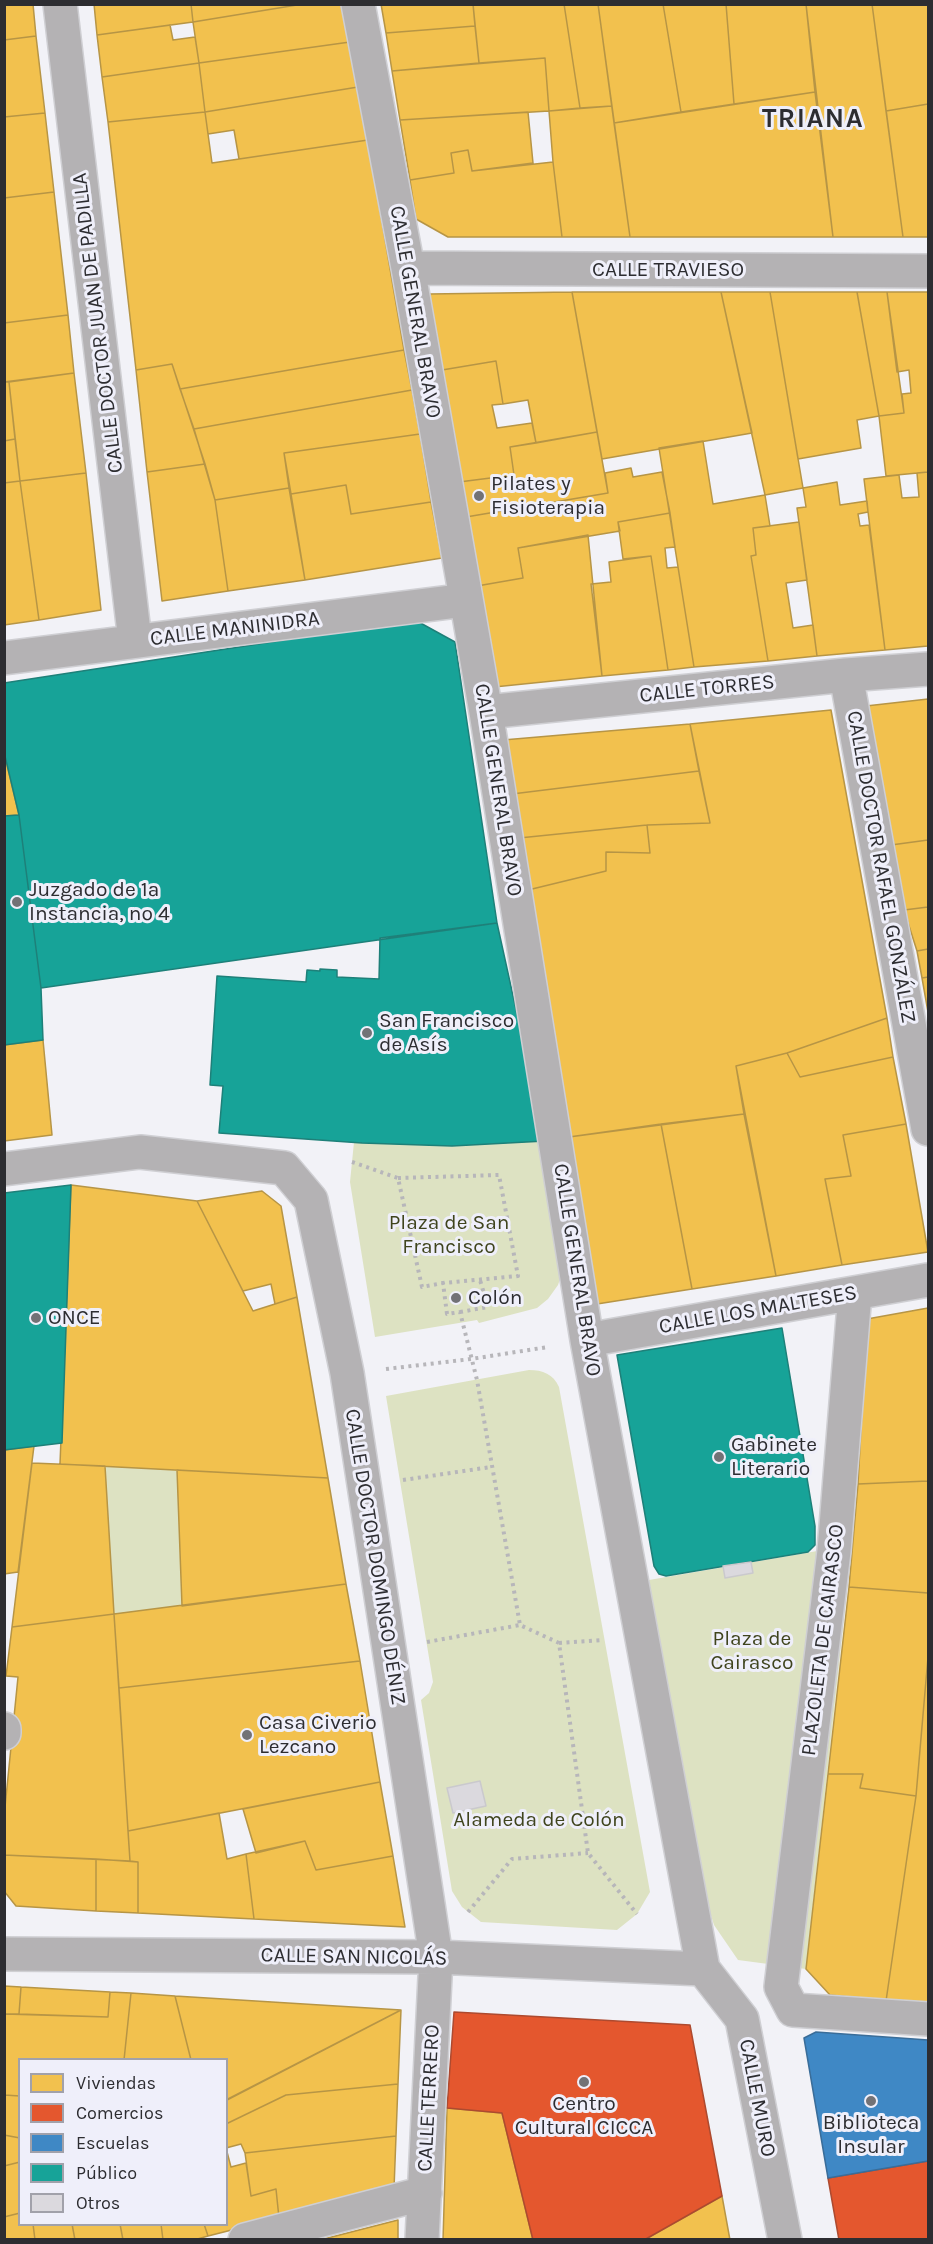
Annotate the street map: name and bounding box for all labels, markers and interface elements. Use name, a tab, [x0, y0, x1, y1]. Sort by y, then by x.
district label: TRIANA	[762, 103, 864, 135]
street label: CALLE DOCTOR JUAN DE PADILLA	[67, 172, 129, 474]
street label: CALLE GENERAL BRAVO	[384, 204, 446, 420]
street label: CALLE TRAVIESO	[592, 257, 744, 283]
place label: Pilates y Fisioterapia	[491, 471, 605, 521]
marker: Pilates y Fisioterapia	[472, 489, 486, 503]
street label: CALLE MANINIDRA	[149, 606, 321, 652]
street label: CALLE TORRES	[638, 669, 776, 709]
street label: CALLE GENERAL BRAVO	[469, 682, 527, 898]
street label: CALLE DOCTOR RAFAEL GONZÁLEZ	[841, 709, 921, 1025]
place label: Juzgado de 1ª Instancia, nº 4	[29, 877, 170, 927]
marker: Juzgado de 1ª Instancia, nº 4	[10, 895, 24, 909]
place label: San Francisco de Asís	[379, 1008, 514, 1058]
marker: San Francisco de Asís	[360, 1026, 374, 1040]
street label: CALLE GENERAL BRAVO	[548, 1162, 606, 1378]
park label: Plaza de San Francisco	[389, 1210, 509, 1260]
street label: CALLE LOS MALTESES	[657, 1280, 859, 1340]
place label: Colón	[468, 1285, 522, 1311]
marker: Colón	[449, 1291, 463, 1305]
place label: ONCE	[48, 1305, 101, 1331]
marker: ONCE	[29, 1311, 43, 1325]
street label: CALLE DOCTOR DOMINGO DÉNIZ	[339, 1407, 411, 1707]
place label: Gabinete Literario	[731, 1432, 817, 1482]
marker: Gabinete Literario	[712, 1450, 726, 1464]
street label: PLAZOLETA DE CAIRASCO	[796, 1523, 850, 1757]
park label: Plaza de Cairasco	[710, 1626, 794, 1676]
place label: Casa Civerio Lezcano	[259, 1710, 377, 1760]
marker: Casa Civerio Lezcano	[240, 1728, 254, 1742]
park label: Alameda de Colón	[453, 1807, 625, 1833]
street label: CALLE SAN NICOLÁS	[260, 1943, 448, 1971]
street label: CALLE TERRERO	[413, 2024, 445, 2172]
street label: CALLE MURO	[733, 2037, 781, 2159]
legend	[18, 2058, 228, 2226]
text: Viviendas	[76, 2072, 156, 2094]
marker: Centro Cultural CICCA	[577, 2075, 591, 2089]
place label: Centro Cultural CICCA	[515, 2091, 653, 2141]
marker: Biblioteca Insular	[864, 2094, 878, 2108]
text: Comercios	[76, 2102, 163, 2124]
place label: Biblioteca Insular	[823, 2110, 919, 2160]
text: Escuelas	[76, 2132, 149, 2154]
text: Público	[76, 2162, 137, 2184]
text: Otros	[76, 2192, 120, 2214]

